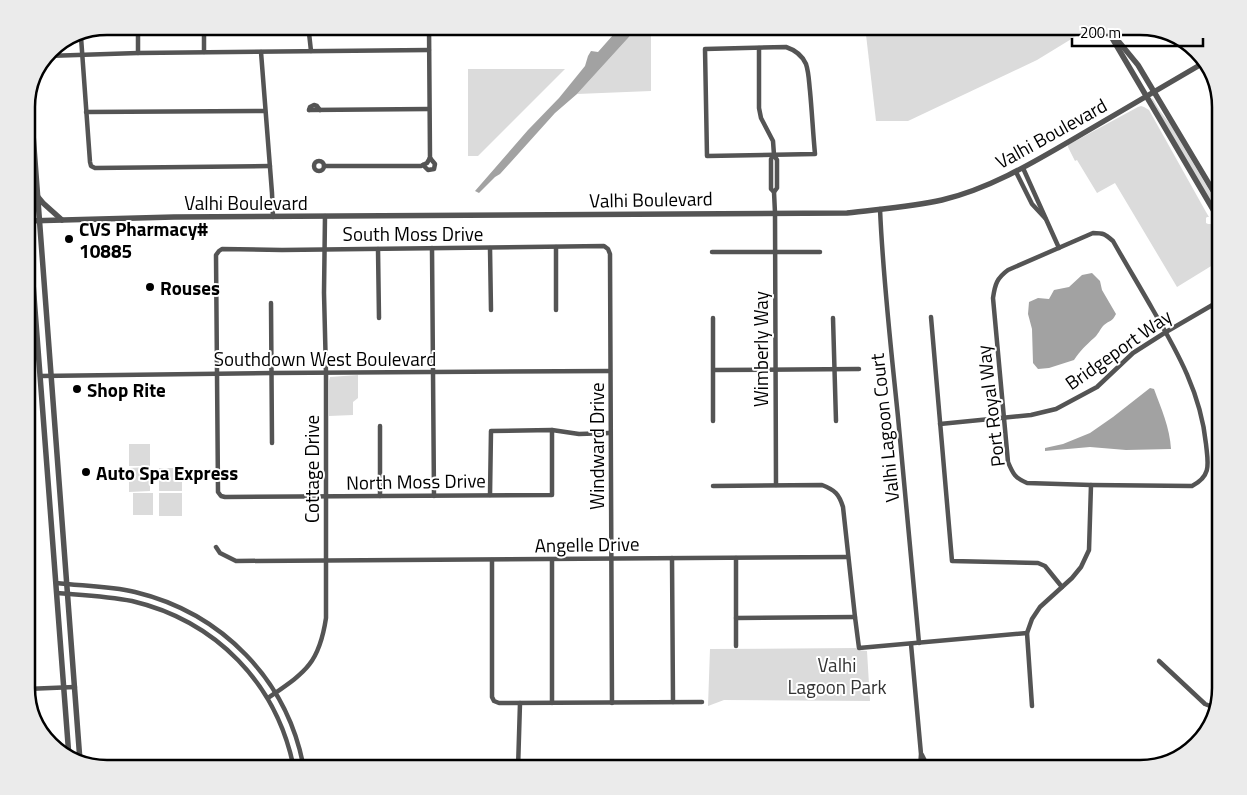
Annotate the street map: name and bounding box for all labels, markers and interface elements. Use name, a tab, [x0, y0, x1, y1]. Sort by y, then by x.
scale bar	[1072, 15, 1203, 47]
text: 200 m	[1080, 21, 1121, 44]
street label: Valhi Boulevard	[990, 90, 1112, 176]
street label: Valhi Boulevard	[589, 183, 713, 215]
street label: Valhi Boulevard	[184, 188, 308, 217]
place label: CVS Pharmacy# 10885	[79, 214, 208, 265]
street label: South Moss Drive	[343, 219, 483, 248]
marker: CVS Pharmacy# 10885	[63, 233, 75, 245]
place label: Rouses	[160, 273, 220, 302]
marker: Rouses	[144, 281, 156, 293]
street label: Wimberly Way	[746, 291, 775, 407]
street label: Bridgeport Way	[1059, 301, 1177, 397]
street label: Southdown West Boulevard	[214, 344, 436, 373]
street label: Port Royal Way	[968, 344, 1012, 468]
street label: Valhi Lagoon Court	[862, 352, 906, 504]
place label: Shop Rite	[87, 375, 166, 404]
street label: Windward Drive	[582, 382, 611, 510]
marker: Shop Rite	[71, 383, 83, 395]
street label: Cottage Drive	[297, 415, 326, 523]
place label: Auto Spa Express	[96, 458, 238, 487]
street label: North Moss Drive	[346, 465, 486, 497]
marker: Auto Spa Express	[80, 466, 92, 478]
street label: Angelle Drive	[534, 529, 640, 559]
park label: Valhi Lagoon Park	[787, 650, 887, 701]

